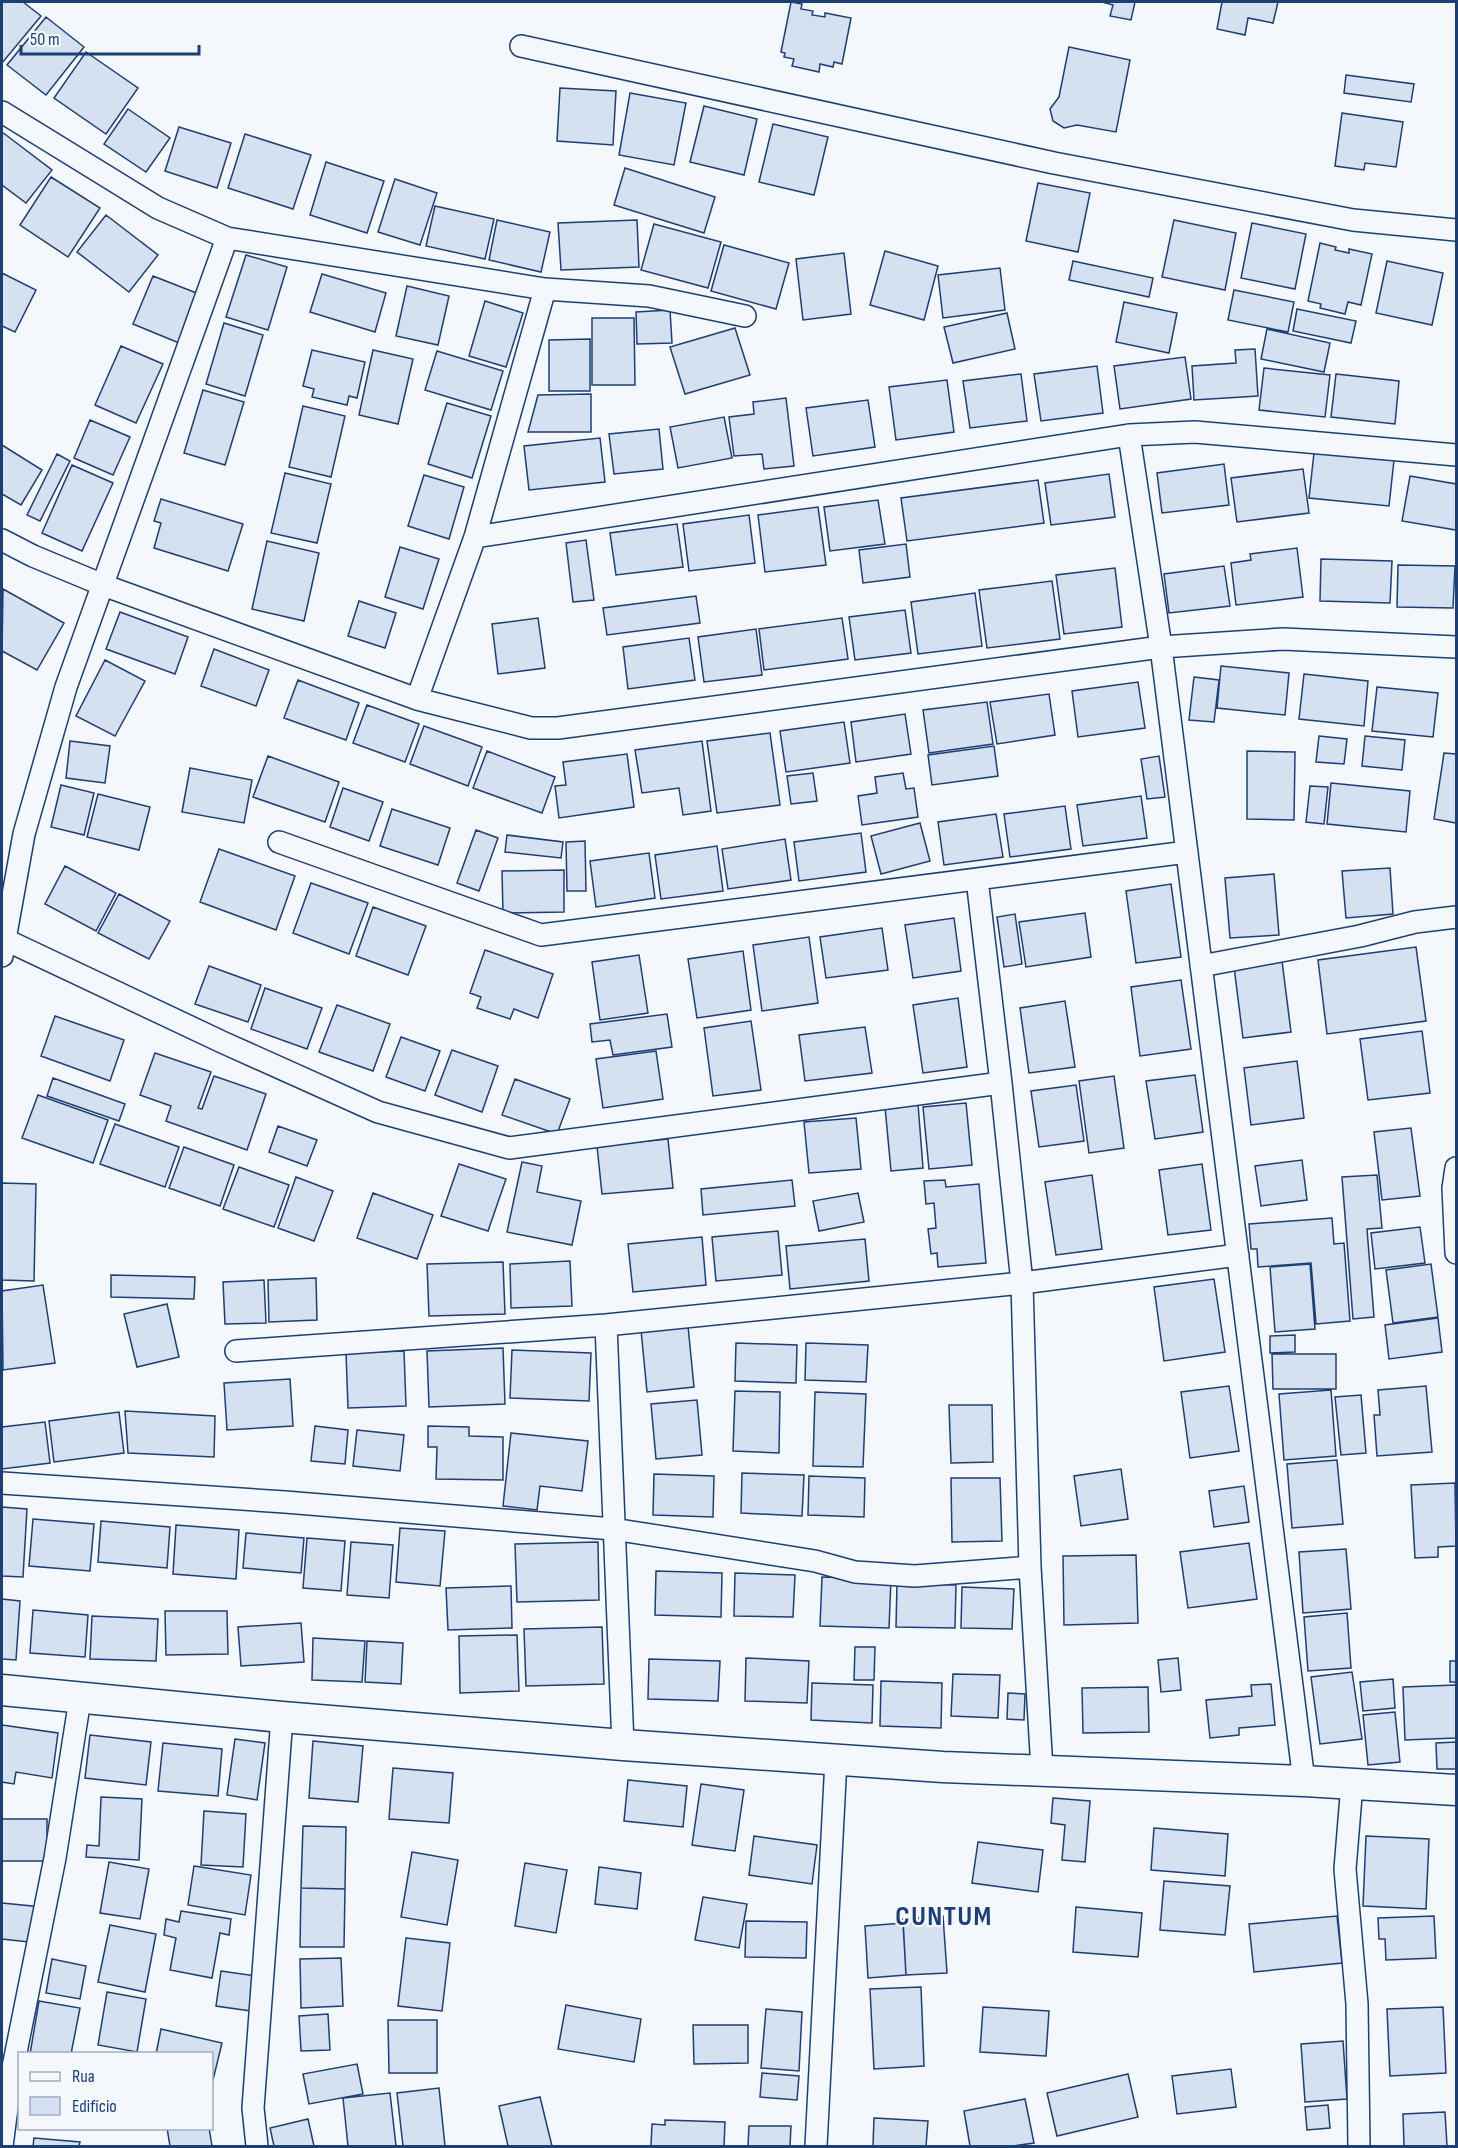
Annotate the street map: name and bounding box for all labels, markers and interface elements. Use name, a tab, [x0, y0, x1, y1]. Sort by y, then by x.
scale bar	[21, 18, 200, 56]
text: 50 m	[30, 29, 60, 50]
district label: CUNTUM	[895, 1900, 993, 1933]
legend	[18, 2052, 213, 2130]
text: Rua	[72, 2066, 95, 2087]
text: Edifício	[72, 2096, 117, 2117]

